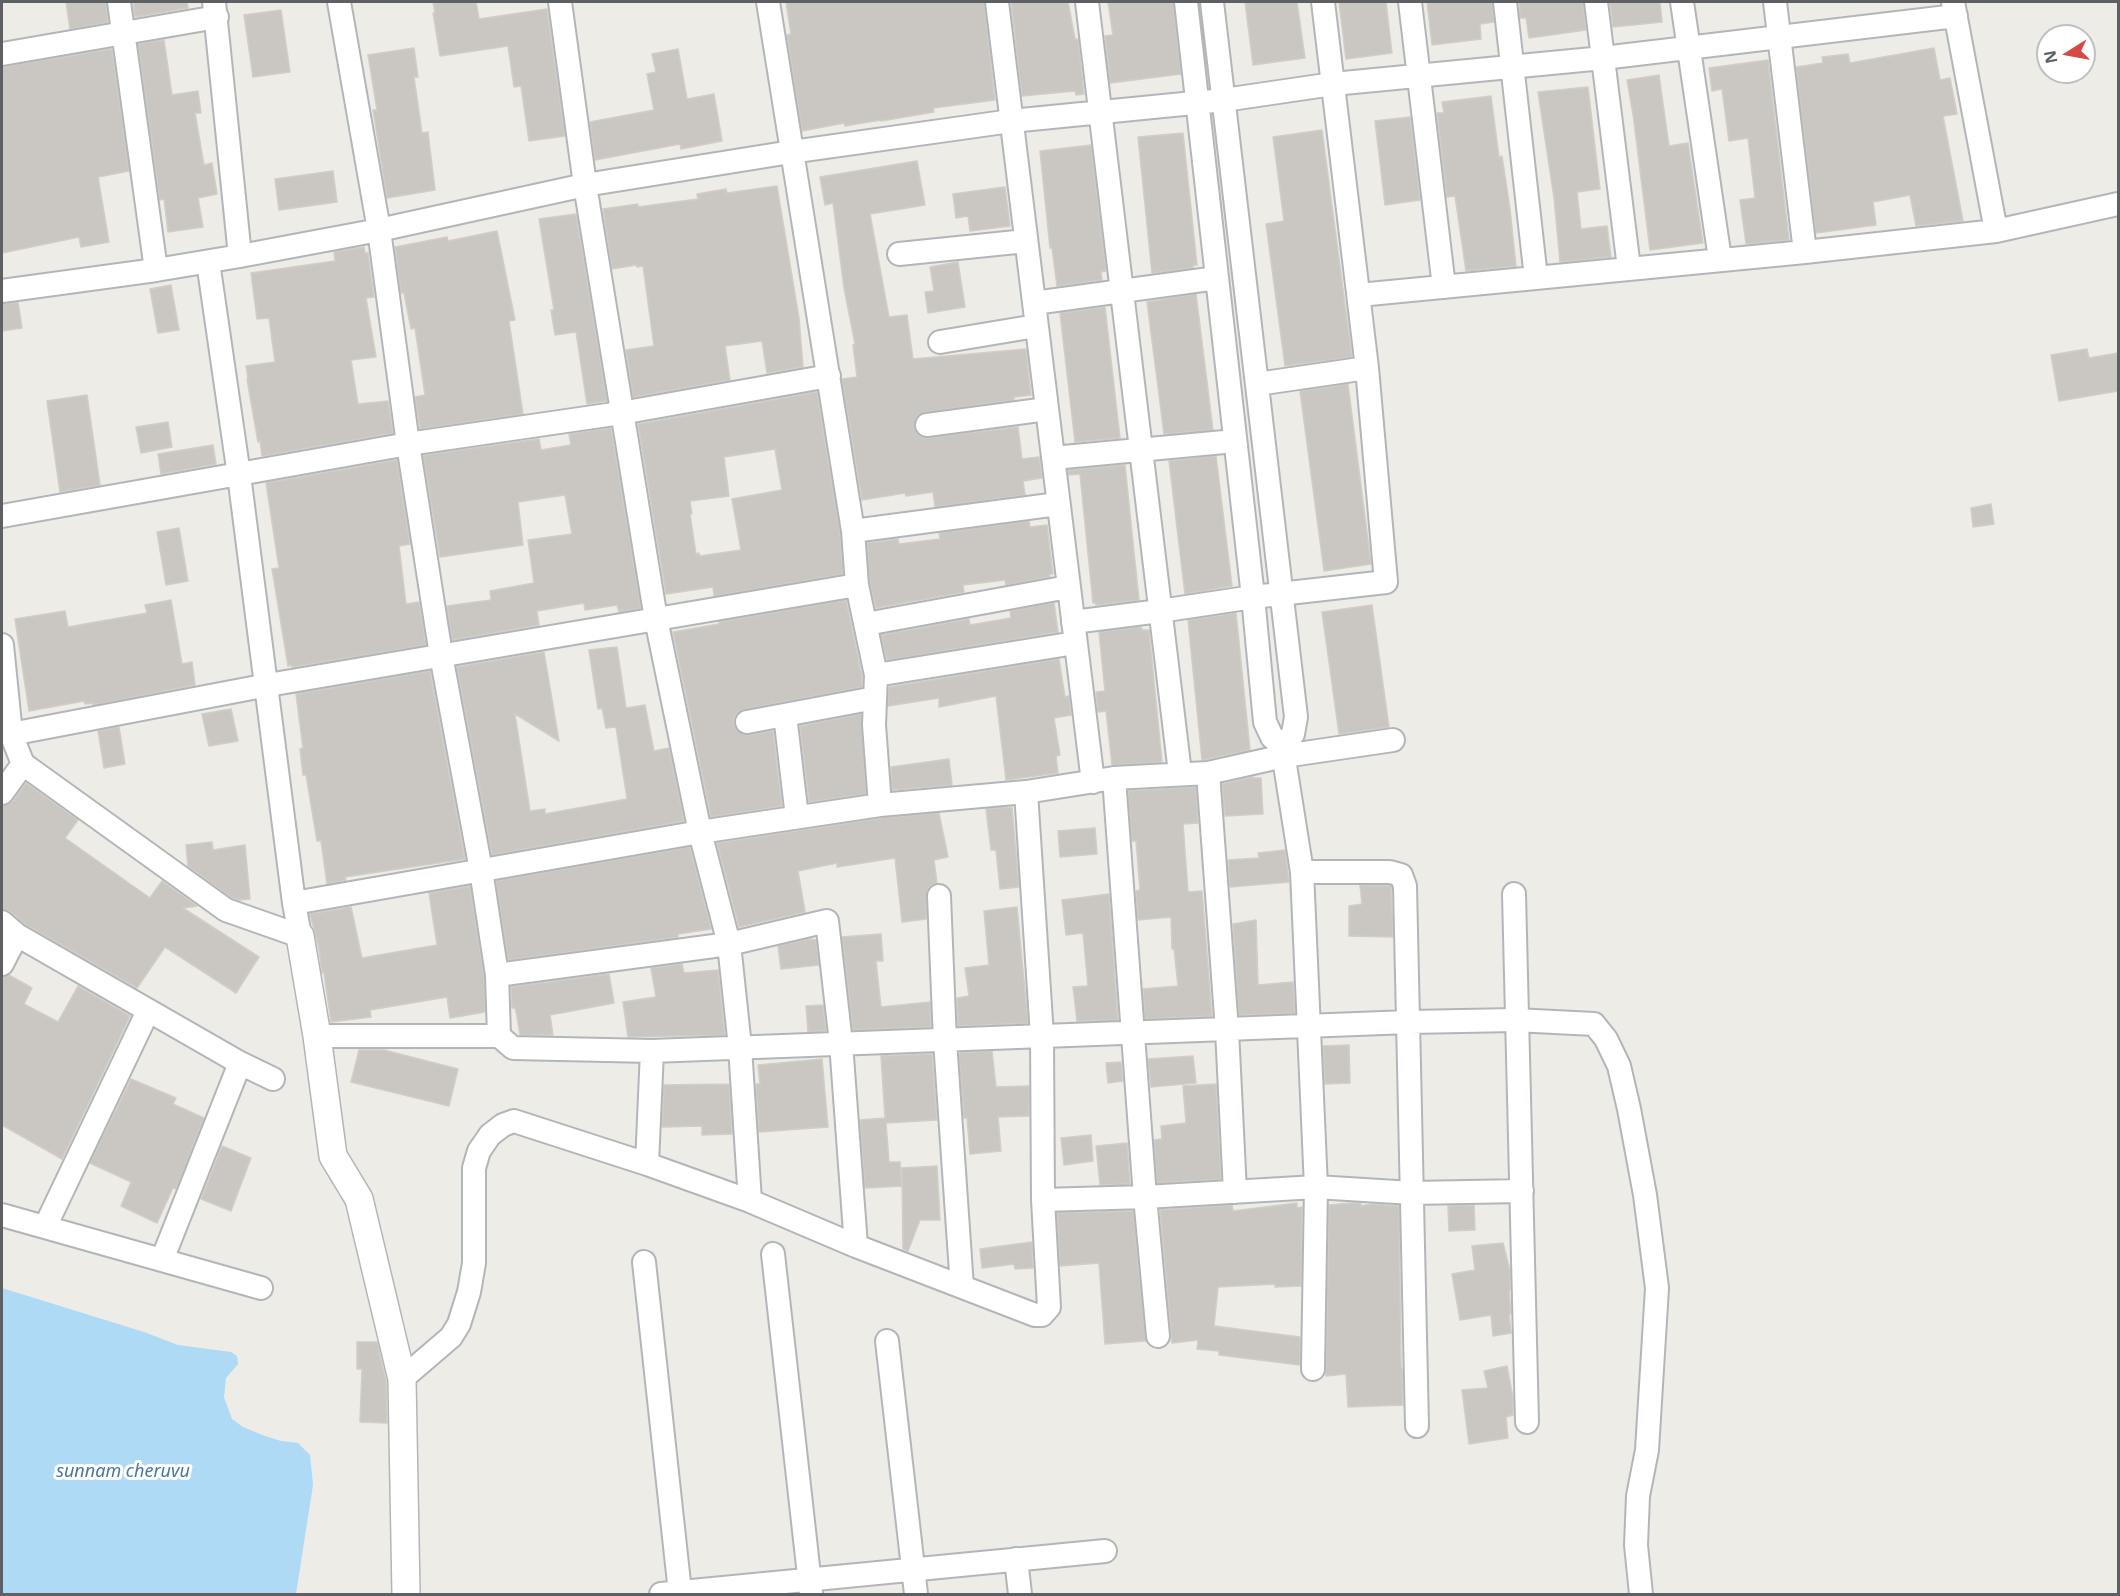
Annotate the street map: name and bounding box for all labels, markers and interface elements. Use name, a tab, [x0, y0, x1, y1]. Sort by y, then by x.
north arrow	[2036, 24, 2096, 84]
text: N	[2038, 49, 2062, 66]
water label: sunnam cheruvu	[56, 1461, 190, 1483]

